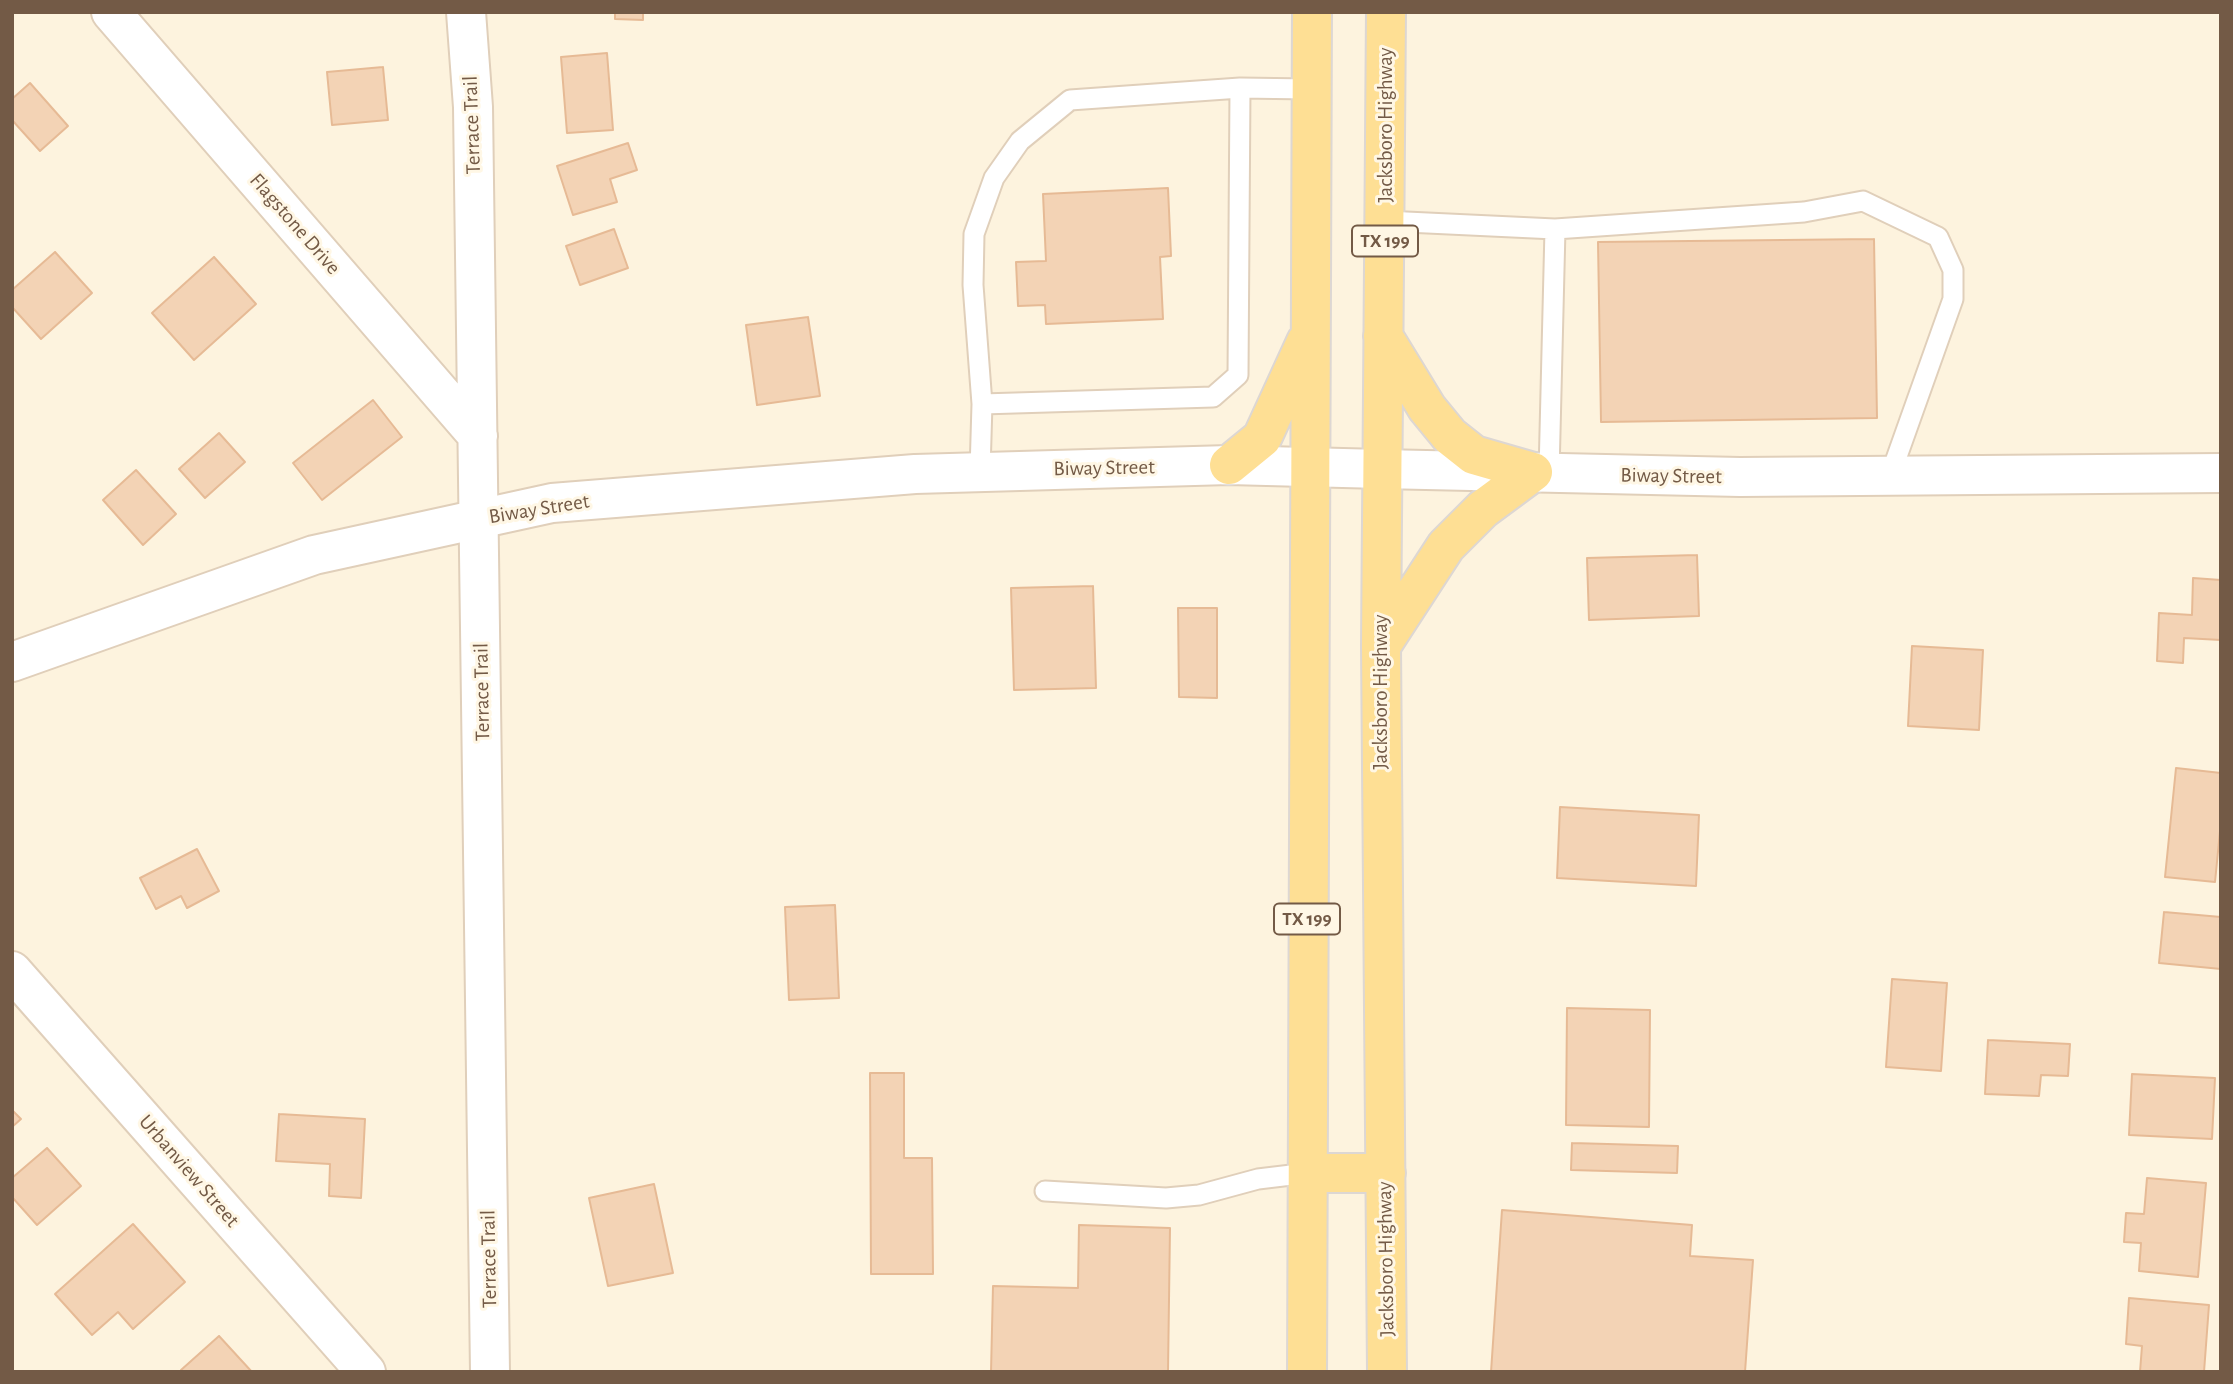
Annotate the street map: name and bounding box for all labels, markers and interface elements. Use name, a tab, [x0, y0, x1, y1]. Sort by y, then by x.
street label: Jacksboro Highway	[1373, 47, 1399, 203]
street label: Terrace Trail	[458, 75, 486, 175]
street label: Flagstone Drive	[244, 168, 346, 280]
road number: TX 199	[1352, 226, 1418, 256]
street label: Biway Street	[1053, 455, 1155, 481]
street label: Biway Street	[1620, 463, 1722, 489]
street label: Biway Street	[487, 489, 591, 529]
street label: Jacksboro Highway	[1368, 614, 1394, 770]
street label: Terrace Trail	[469, 643, 495, 741]
road number: TX 199	[1274, 903, 1340, 934]
street label: Urbanview Street	[133, 1110, 245, 1232]
street label: Jacksboro Highway	[1372, 1181, 1400, 1337]
street label: Terrace Trail	[476, 1210, 502, 1308]

